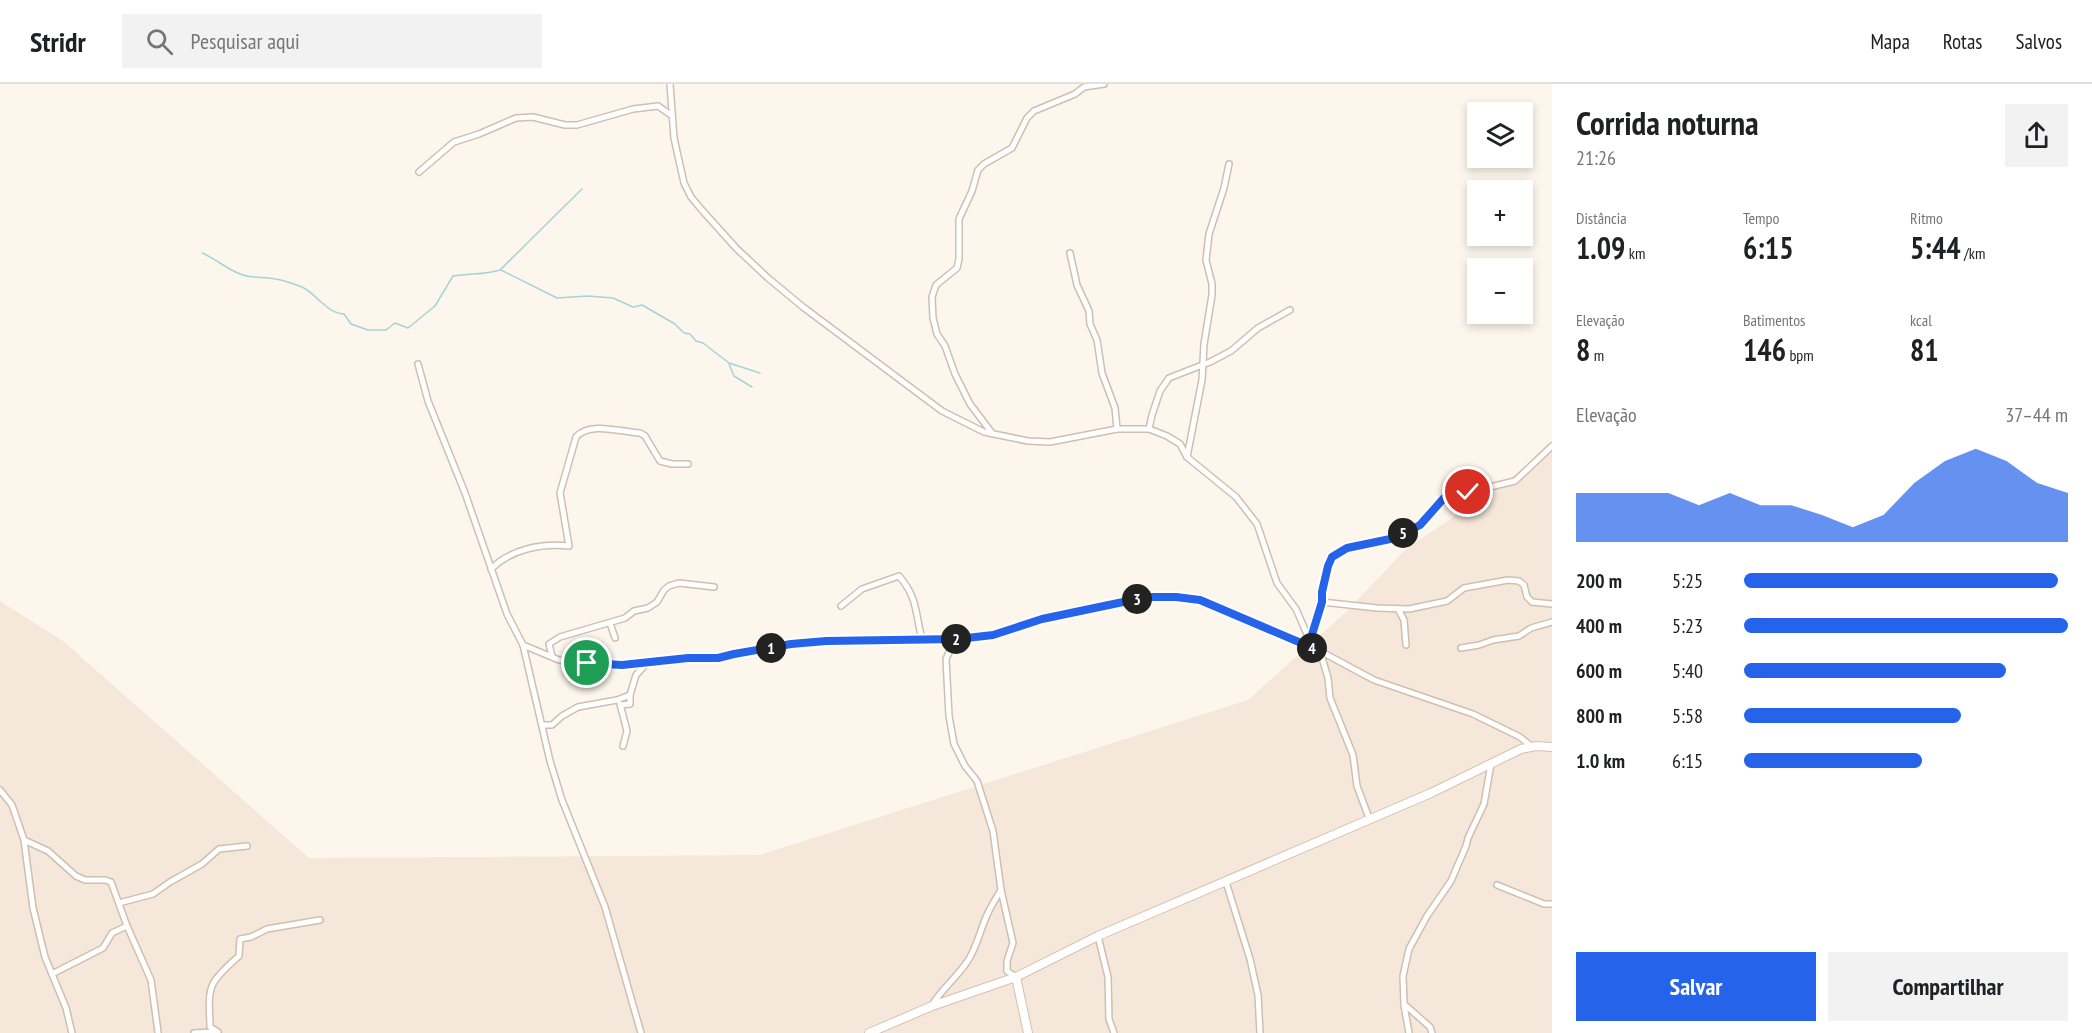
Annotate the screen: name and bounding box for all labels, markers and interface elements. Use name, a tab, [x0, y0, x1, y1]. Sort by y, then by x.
search box	[122, 14, 542, 68]
text: Stridr	[30, 23, 86, 60]
icon: search	[143, 25, 176, 58]
text: Pesquisar aqui	[191, 27, 300, 55]
text: Mapa	[1870, 28, 1910, 55]
text: Rotas	[1943, 28, 1982, 55]
text: Salvos	[2015, 28, 2062, 55]
text: Corrida noturna	[1576, 101, 1759, 144]
map controls	[1467, 102, 1533, 324]
button: layers	[1467, 102, 1533, 168]
button: share	[2005, 104, 2068, 167]
text: 21:26	[1576, 145, 1616, 171]
button: +	[1467, 180, 1533, 246]
text: Distância	[1576, 208, 1627, 228]
text: Tempo	[1743, 208, 1779, 228]
text: Ritmo	[1910, 208, 1943, 228]
text: 1.09	[1576, 228, 1625, 267]
text: 6:15	[1743, 228, 1794, 267]
text: 5:44	[1910, 228, 1961, 267]
text: km	[1625, 243, 1645, 263]
text: /km	[1961, 243, 1985, 263]
button: −	[1467, 258, 1533, 324]
text: Elevação	[1576, 310, 1625, 330]
text: Batimentos	[1743, 310, 1805, 330]
text: kcal	[1910, 310, 1932, 330]
text: 8	[1576, 330, 1590, 369]
text: 146	[1743, 330, 1786, 369]
text: 81	[1910, 330, 1939, 369]
text: m	[1590, 345, 1604, 365]
text: bpm	[1786, 345, 1814, 365]
text: Elevação	[1576, 402, 1637, 428]
text: 37–44 m	[2005, 402, 2068, 428]
pin	[1442, 466, 1493, 517]
icon: check	[1451, 475, 1484, 508]
pin: 5	[1388, 518, 1418, 548]
text: 5	[1399, 523, 1407, 543]
text: 200 m	[1576, 568, 1622, 594]
text: 5:25	[1672, 568, 1703, 594]
pin: 3	[1122, 584, 1152, 614]
text: 3	[1133, 589, 1141, 609]
text: 400 m	[1576, 613, 1622, 639]
text: 5:23	[1672, 613, 1703, 639]
pin: 2	[941, 624, 971, 654]
text: 2	[952, 629, 960, 649]
pin: 1	[756, 633, 786, 663]
pin: 4	[1297, 633, 1327, 663]
pin	[561, 637, 612, 688]
text: 1	[767, 638, 775, 658]
text: 4	[1308, 638, 1316, 658]
icon: arrive	[570, 646, 603, 679]
text: 600 m	[1576, 658, 1622, 684]
text: 5:40	[1672, 658, 1703, 684]
text: 800 m	[1576, 703, 1622, 729]
text: 5:58	[1672, 703, 1703, 729]
text: 1.0 km	[1576, 748, 1625, 774]
text: 6:15	[1672, 748, 1703, 774]
button: Salvar	[1576, 952, 1816, 1021]
button: Compartilhar	[1828, 952, 2068, 1021]

